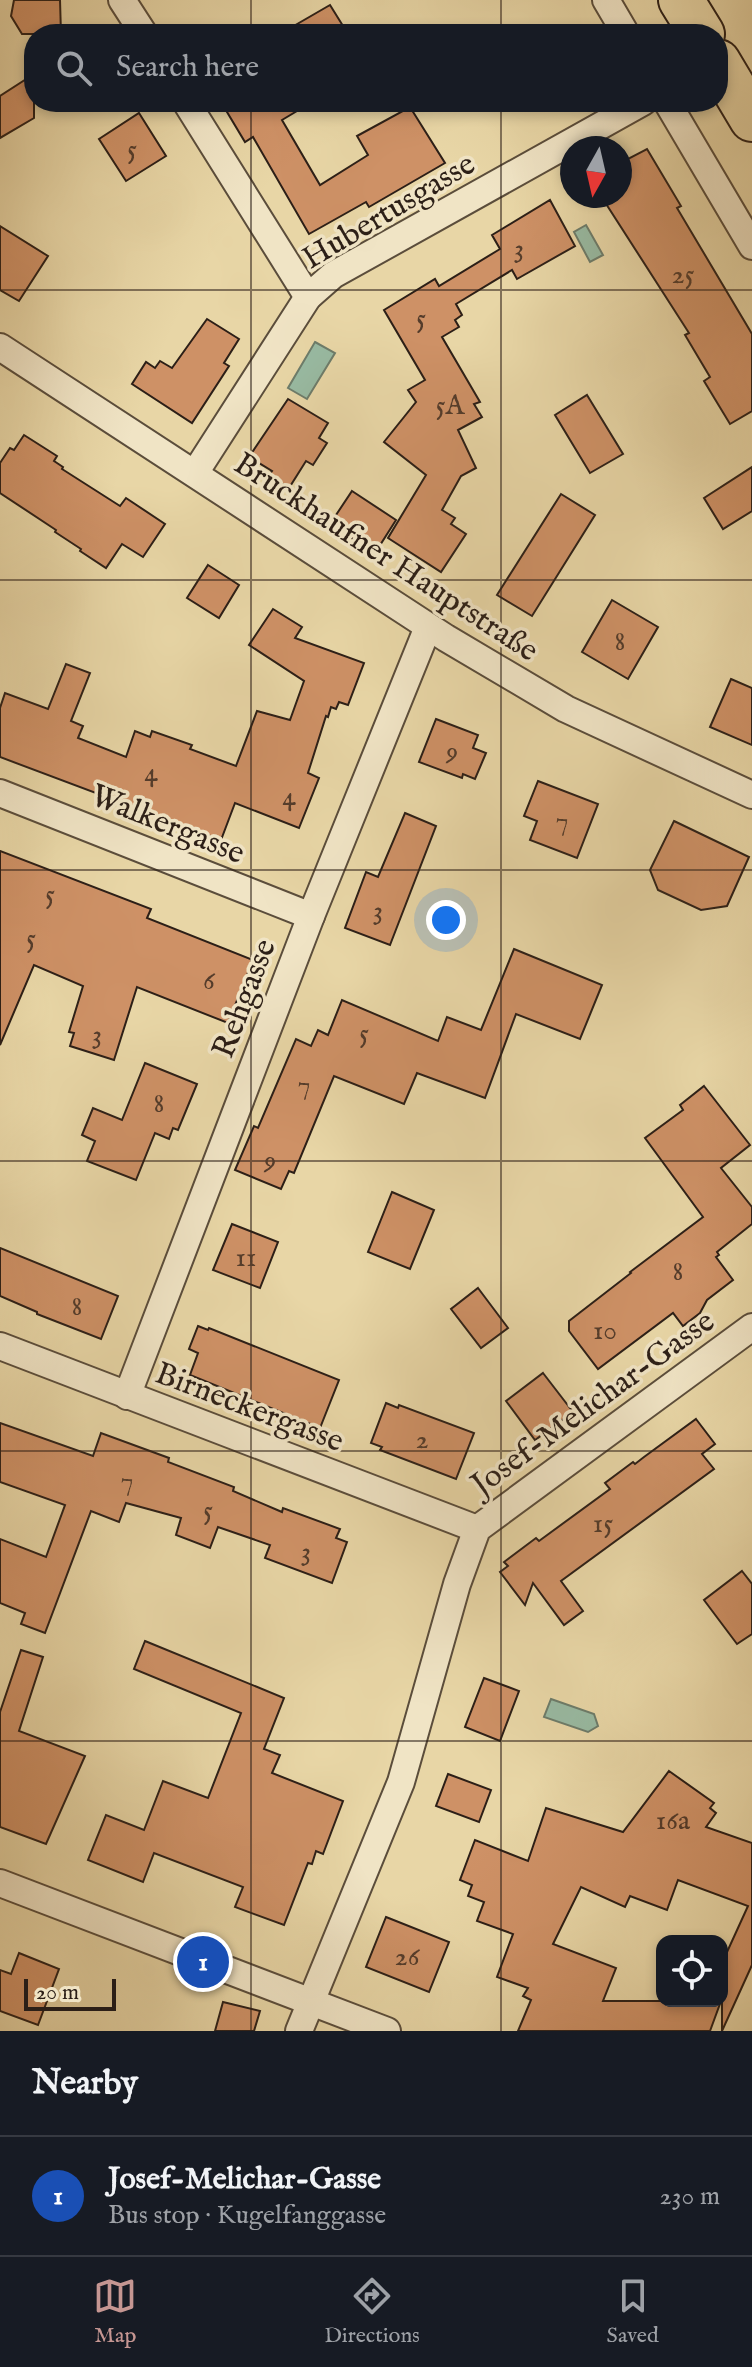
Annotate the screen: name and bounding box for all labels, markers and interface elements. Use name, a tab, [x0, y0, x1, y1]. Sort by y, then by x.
search box	[24, 24, 728, 112]
icon: search	[52, 46, 96, 90]
text: Search here	[116, 49, 259, 87]
house number: 5	[127, 133, 137, 168]
north arrow	[560, 136, 632, 208]
street label: Hubertusgasse	[295, 145, 483, 280]
house number: 3	[514, 232, 524, 267]
house number: 25	[671, 258, 695, 293]
house number: 5	[416, 302, 426, 337]
house number: 5A	[435, 389, 466, 424]
street label: Bruckhaufner Hauptstraße	[226, 444, 546, 672]
house number: 8	[615, 625, 625, 660]
house number: 9	[445, 735, 458, 770]
house number: 4	[144, 756, 158, 791]
street label: Walkergasse	[84, 776, 250, 875]
house number: 4	[282, 780, 296, 815]
house number: 7	[555, 804, 569, 839]
house number: 5	[45, 878, 55, 913]
house number: 3	[373, 894, 383, 929]
your location	[426, 900, 466, 940]
house number: 5	[26, 922, 36, 957]
street label: Rehgasse	[204, 934, 287, 1064]
house number: 6	[203, 964, 216, 999]
house number: 5	[359, 1017, 369, 1052]
house number: 3	[92, 1018, 102, 1053]
house number: 7	[297, 1068, 311, 1103]
house number: 8	[154, 1087, 164, 1122]
house number: 9	[263, 1144, 276, 1179]
house number: 11	[236, 1241, 256, 1276]
house number: 8	[673, 1255, 683, 1290]
house number: 8	[72, 1290, 82, 1325]
street label: Josef-Melichar-Gasse	[461, 1302, 723, 1508]
house number: 10	[593, 1314, 617, 1349]
street label: Birneckergasse	[149, 1354, 349, 1463]
house number: 2	[415, 1423, 429, 1458]
house number: 7	[120, 1464, 134, 1499]
house number: 5	[203, 1494, 213, 1529]
house number: 15	[593, 1507, 613, 1542]
house number: 3	[301, 1535, 311, 1570]
house number: 16a	[656, 1804, 691, 1839]
pin: 1	[177, 1932, 229, 1992]
map controls	[656, 1935, 728, 2007]
button: locate	[656, 1935, 728, 2007]
house number: 26	[395, 1940, 421, 1975]
scale bar	[24, 1975, 116, 2011]
text: 20 m	[36, 1979, 79, 2007]
text: Nearby	[32, 2062, 138, 2105]
text: Josef-Melichar-Gasse	[108, 2161, 381, 2199]
text: 1	[53, 2180, 63, 2213]
text: 230 m	[660, 2180, 720, 2213]
text: Bus stop · Kugelfanggasse	[108, 2199, 386, 2232]
tab: Map	[93, 2274, 137, 2350]
tab: Directions	[324, 2274, 420, 2350]
tab: Saved	[607, 2274, 659, 2350]

